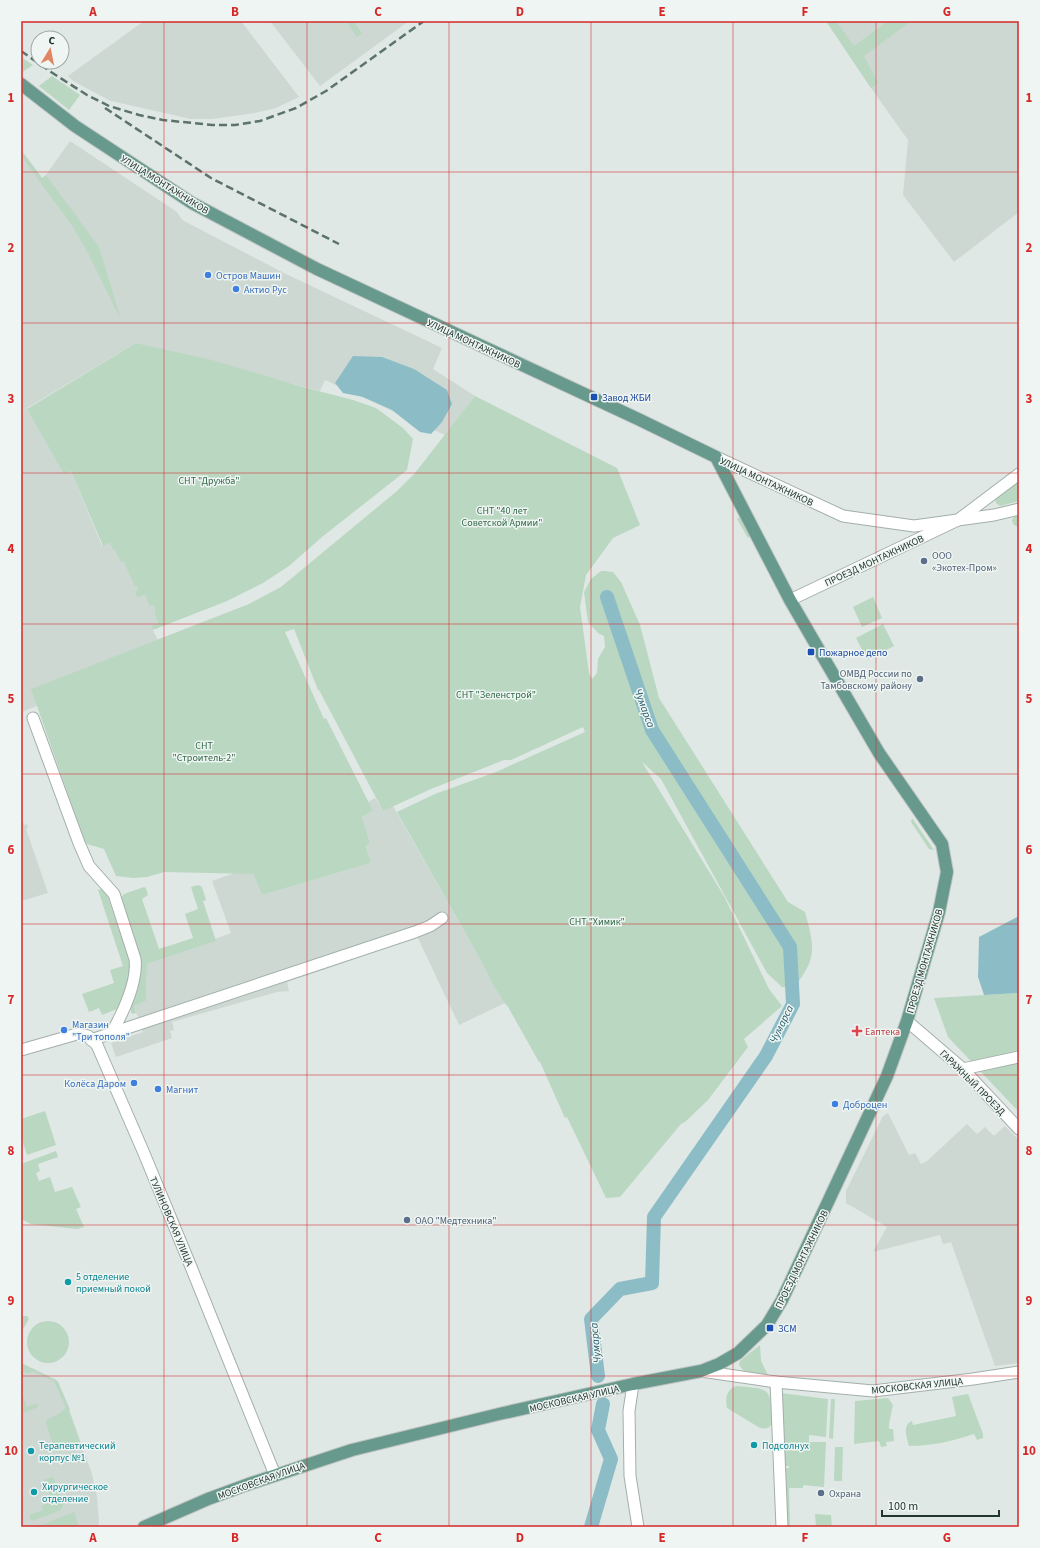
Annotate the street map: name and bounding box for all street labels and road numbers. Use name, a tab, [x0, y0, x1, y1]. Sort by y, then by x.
street label: УЛИЦА МОНТАЖНИКОВ	[118, 152, 211, 218]
street label: УЛИЦА МОНТАЖНИКОВ	[425, 316, 523, 372]
street label: УЛИЦА МОНТАЖНИКОВ	[718, 454, 816, 510]
street label: ПРОЕЗД МОНТАЖНИКОВ	[822, 532, 926, 590]
street label: ПРОЕЗД МОНТАЖНИКОВ	[903, 907, 947, 1015]
street label: ГАРАЖНЫЙ ПРОЕЗД	[936, 1047, 1009, 1119]
street label: ТУЛИНОВСКАЯ УЛИЦА	[146, 1175, 196, 1269]
street label: ПРОЕЗД МОНТАЖНИКОВ	[772, 1208, 832, 1311]
street label: МОСКОВСКАЯ УЛИЦА	[871, 1374, 964, 1398]
street label: МОСКОВСКАЯ УЛИЦА	[528, 1382, 621, 1416]
street label: МОСКОВСКАЯ УЛИЦА	[216, 1458, 307, 1503]

